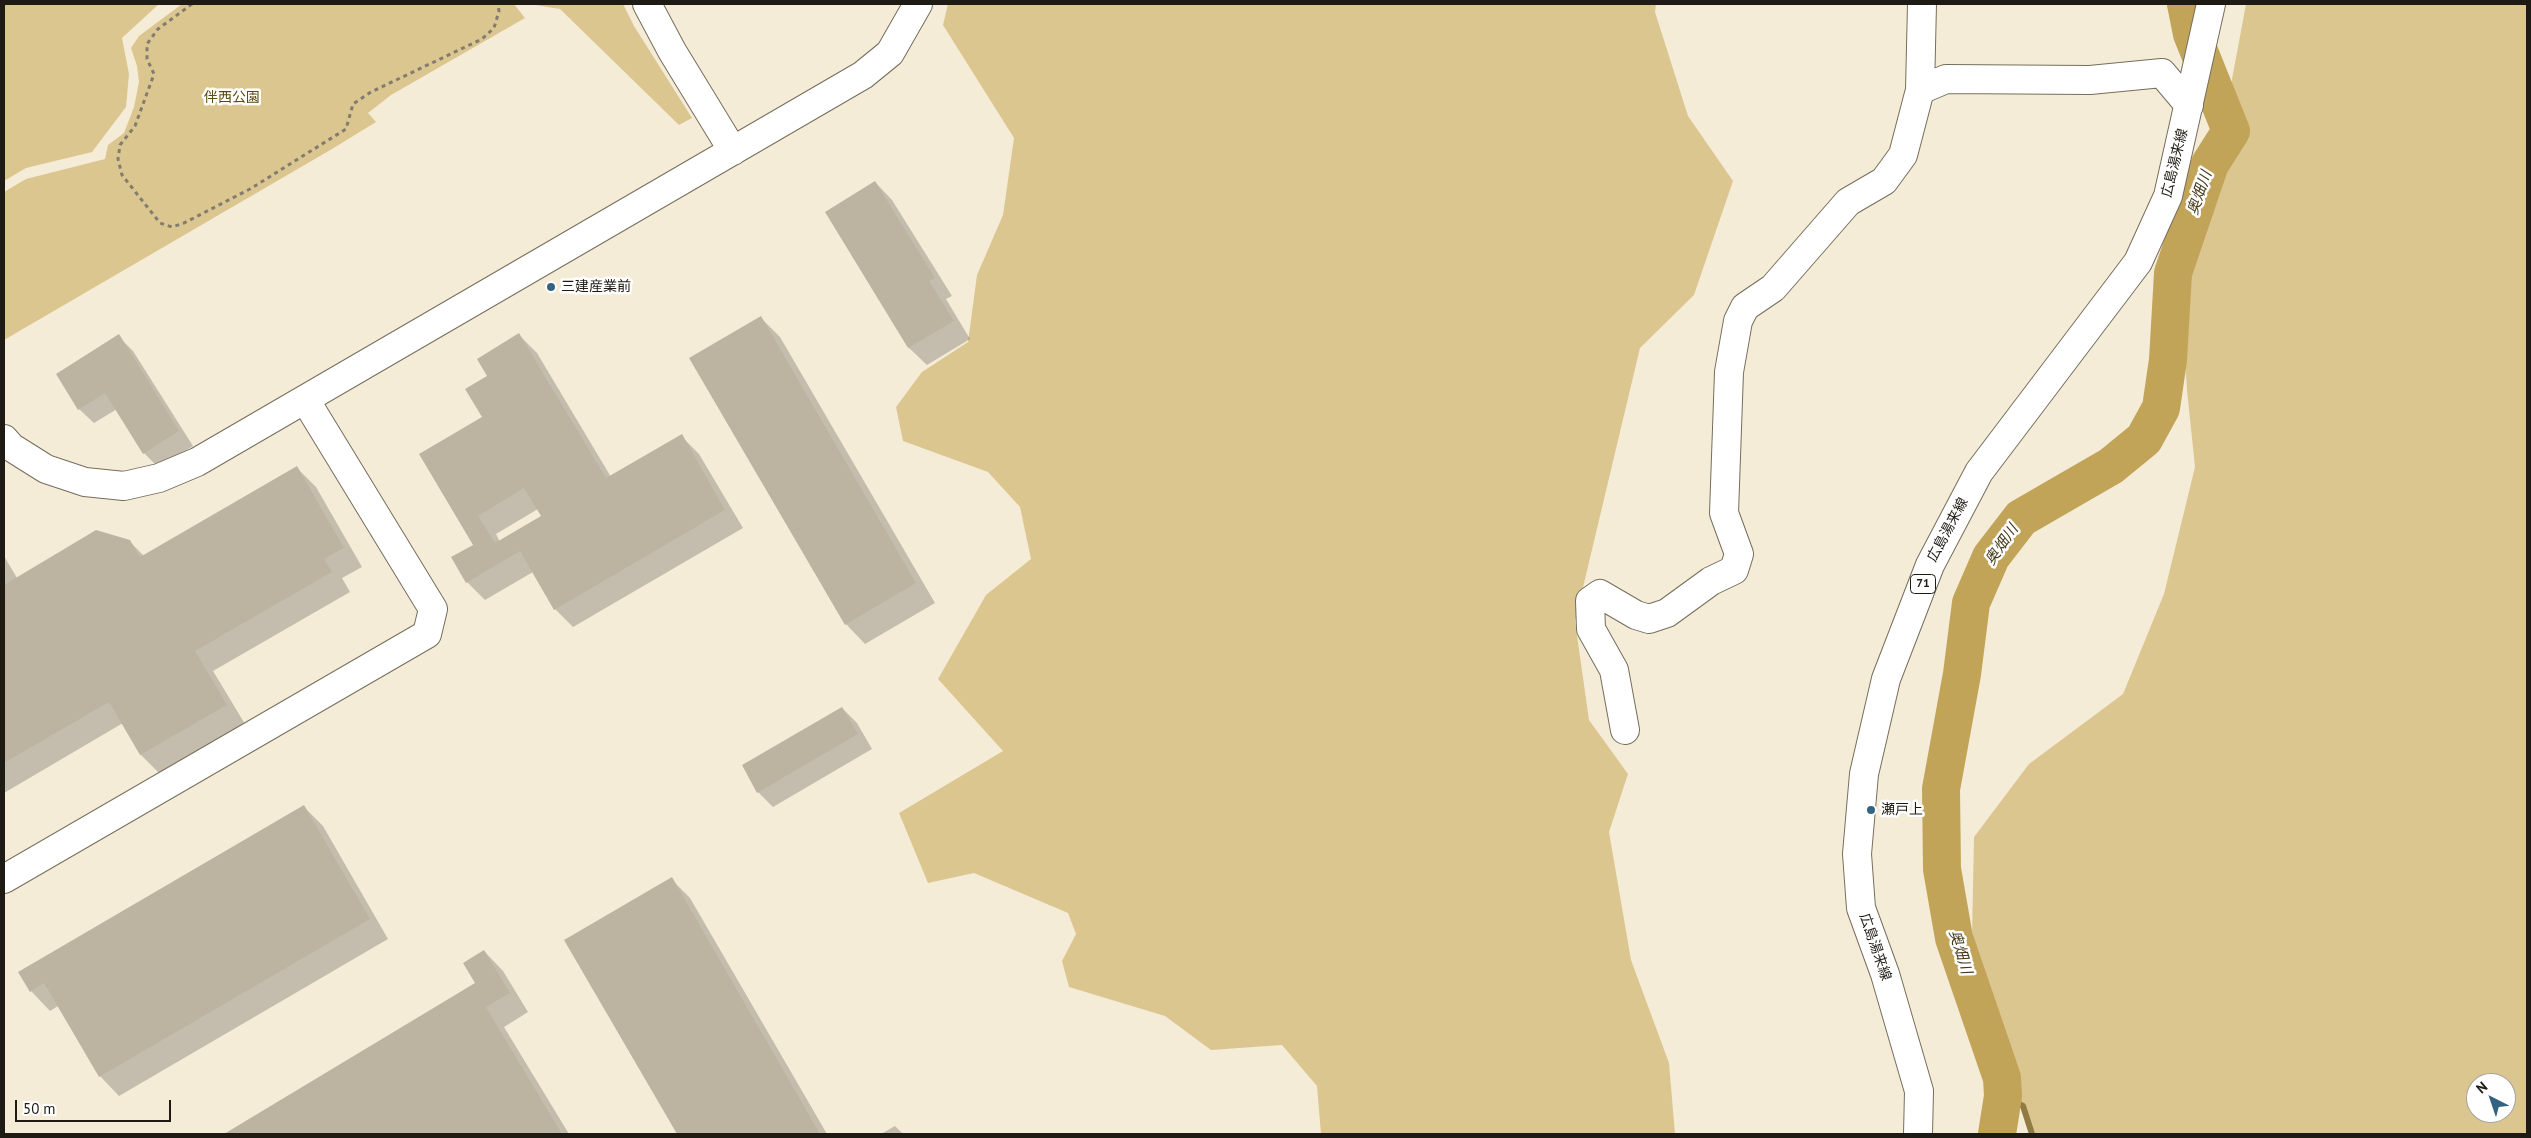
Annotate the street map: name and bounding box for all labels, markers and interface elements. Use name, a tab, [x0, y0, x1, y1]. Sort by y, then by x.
park label: 伴西公園	[204, 90, 260, 106]
street label: 広島湯来線	[2158, 127, 2192, 199]
water label: 奥畑川	[2184, 169, 2216, 217]
place label: 三建産業前	[561, 279, 631, 295]
marker: 三建産業前	[545, 281, 557, 293]
street label: 広島湯来線	[1924, 495, 1972, 565]
water label: 奥畑川	[1982, 521, 2022, 569]
road number: 71	[1910, 574, 1936, 594]
place label: 瀬戸上	[1881, 802, 1923, 818]
marker: 瀬戸上	[1865, 804, 1877, 816]
street label: 広島湯来線	[1856, 911, 1894, 983]
water label: 奥畑川	[1945, 928, 1975, 976]
north arrow	[2466, 1073, 2516, 1123]
text: N	[2472, 1078, 2491, 1097]
scale bar	[18, 1090, 174, 1122]
text: 50 m	[23, 1099, 56, 1118]

